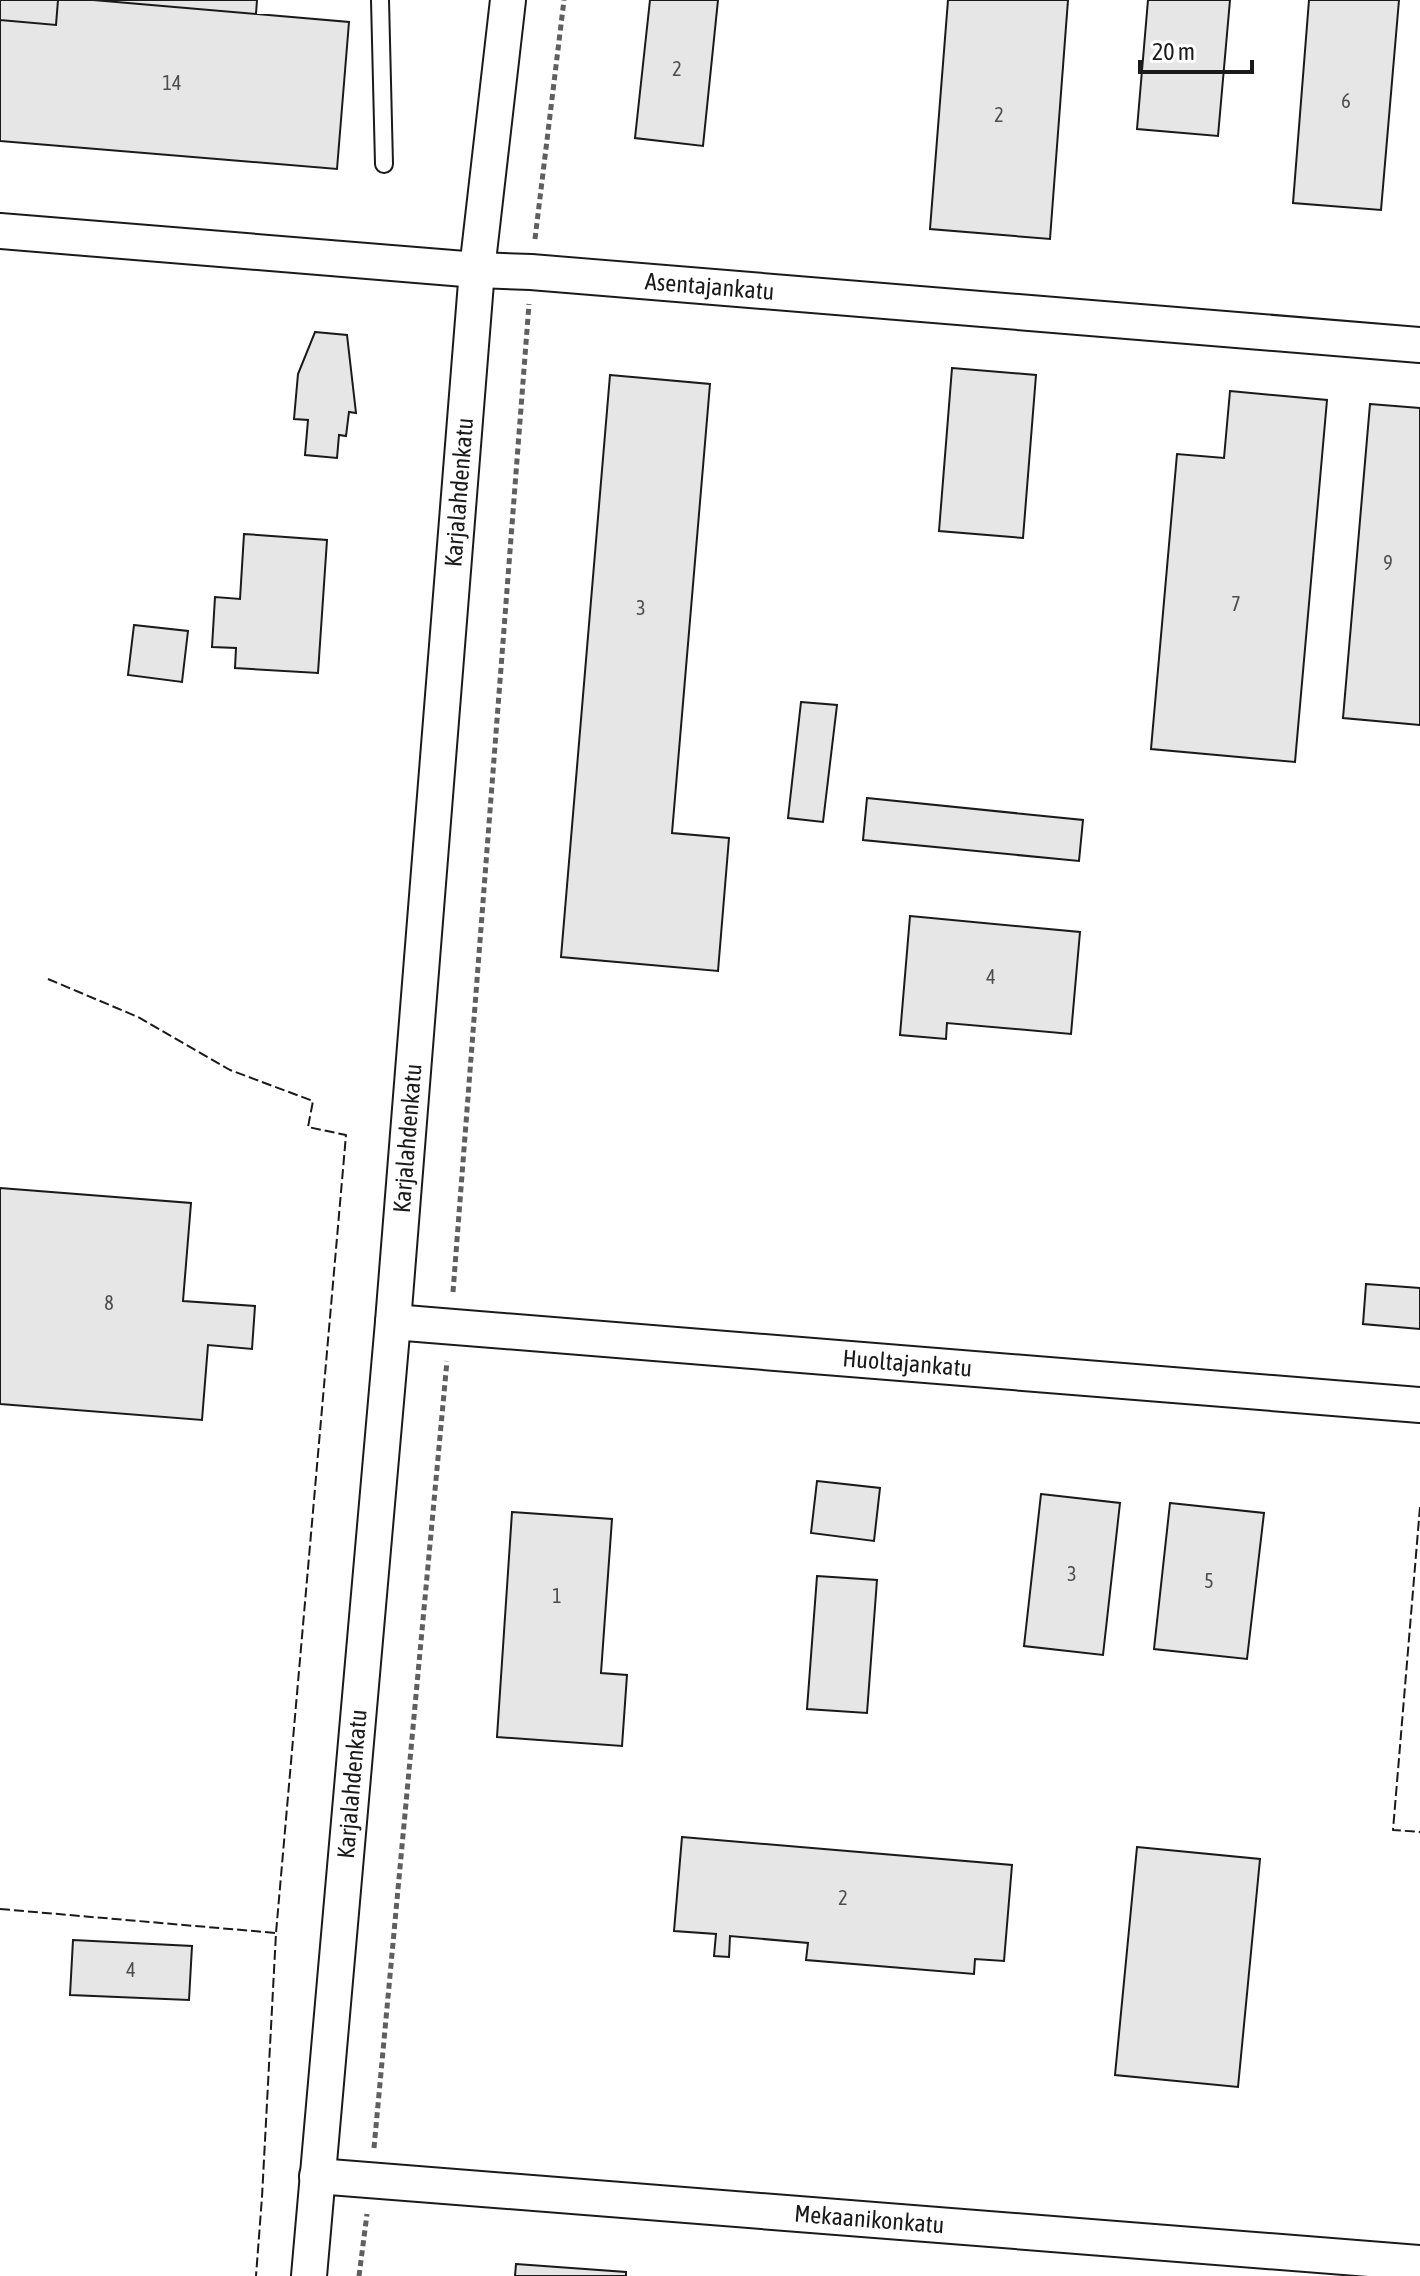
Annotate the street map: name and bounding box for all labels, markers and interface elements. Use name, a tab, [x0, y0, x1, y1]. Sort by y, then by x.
scale bar	[1140, 24, 1252, 74]
text: 20 m	[1152, 38, 1195, 65]
house number: 2	[672, 57, 682, 80]
house number: 14	[163, 71, 181, 94]
house number: 6	[1341, 89, 1351, 112]
house number: 2	[994, 103, 1004, 126]
street label: Asentajankatu	[644, 267, 775, 305]
street label: Karjalahdenkatu	[439, 417, 478, 568]
house number: 9	[1383, 551, 1393, 574]
house number: 7	[1231, 592, 1241, 615]
house number: 3	[636, 596, 646, 619]
house number: 4	[986, 965, 996, 988]
street label: Karjalahdenkatu	[388, 1063, 427, 1214]
house number: 8	[104, 1291, 114, 1314]
street label: Huoltajankatu	[842, 1344, 973, 1382]
house number: 3	[1067, 1562, 1077, 1585]
house number: 5	[1204, 1569, 1214, 1592]
house number: 1	[552, 1584, 562, 1607]
street label: Karjalahdenkatu	[332, 1708, 372, 1860]
house number: 2	[838, 1886, 848, 1909]
house number: 4	[126, 1958, 136, 1981]
street label: Mekaanikonkatu	[793, 2200, 945, 2238]

